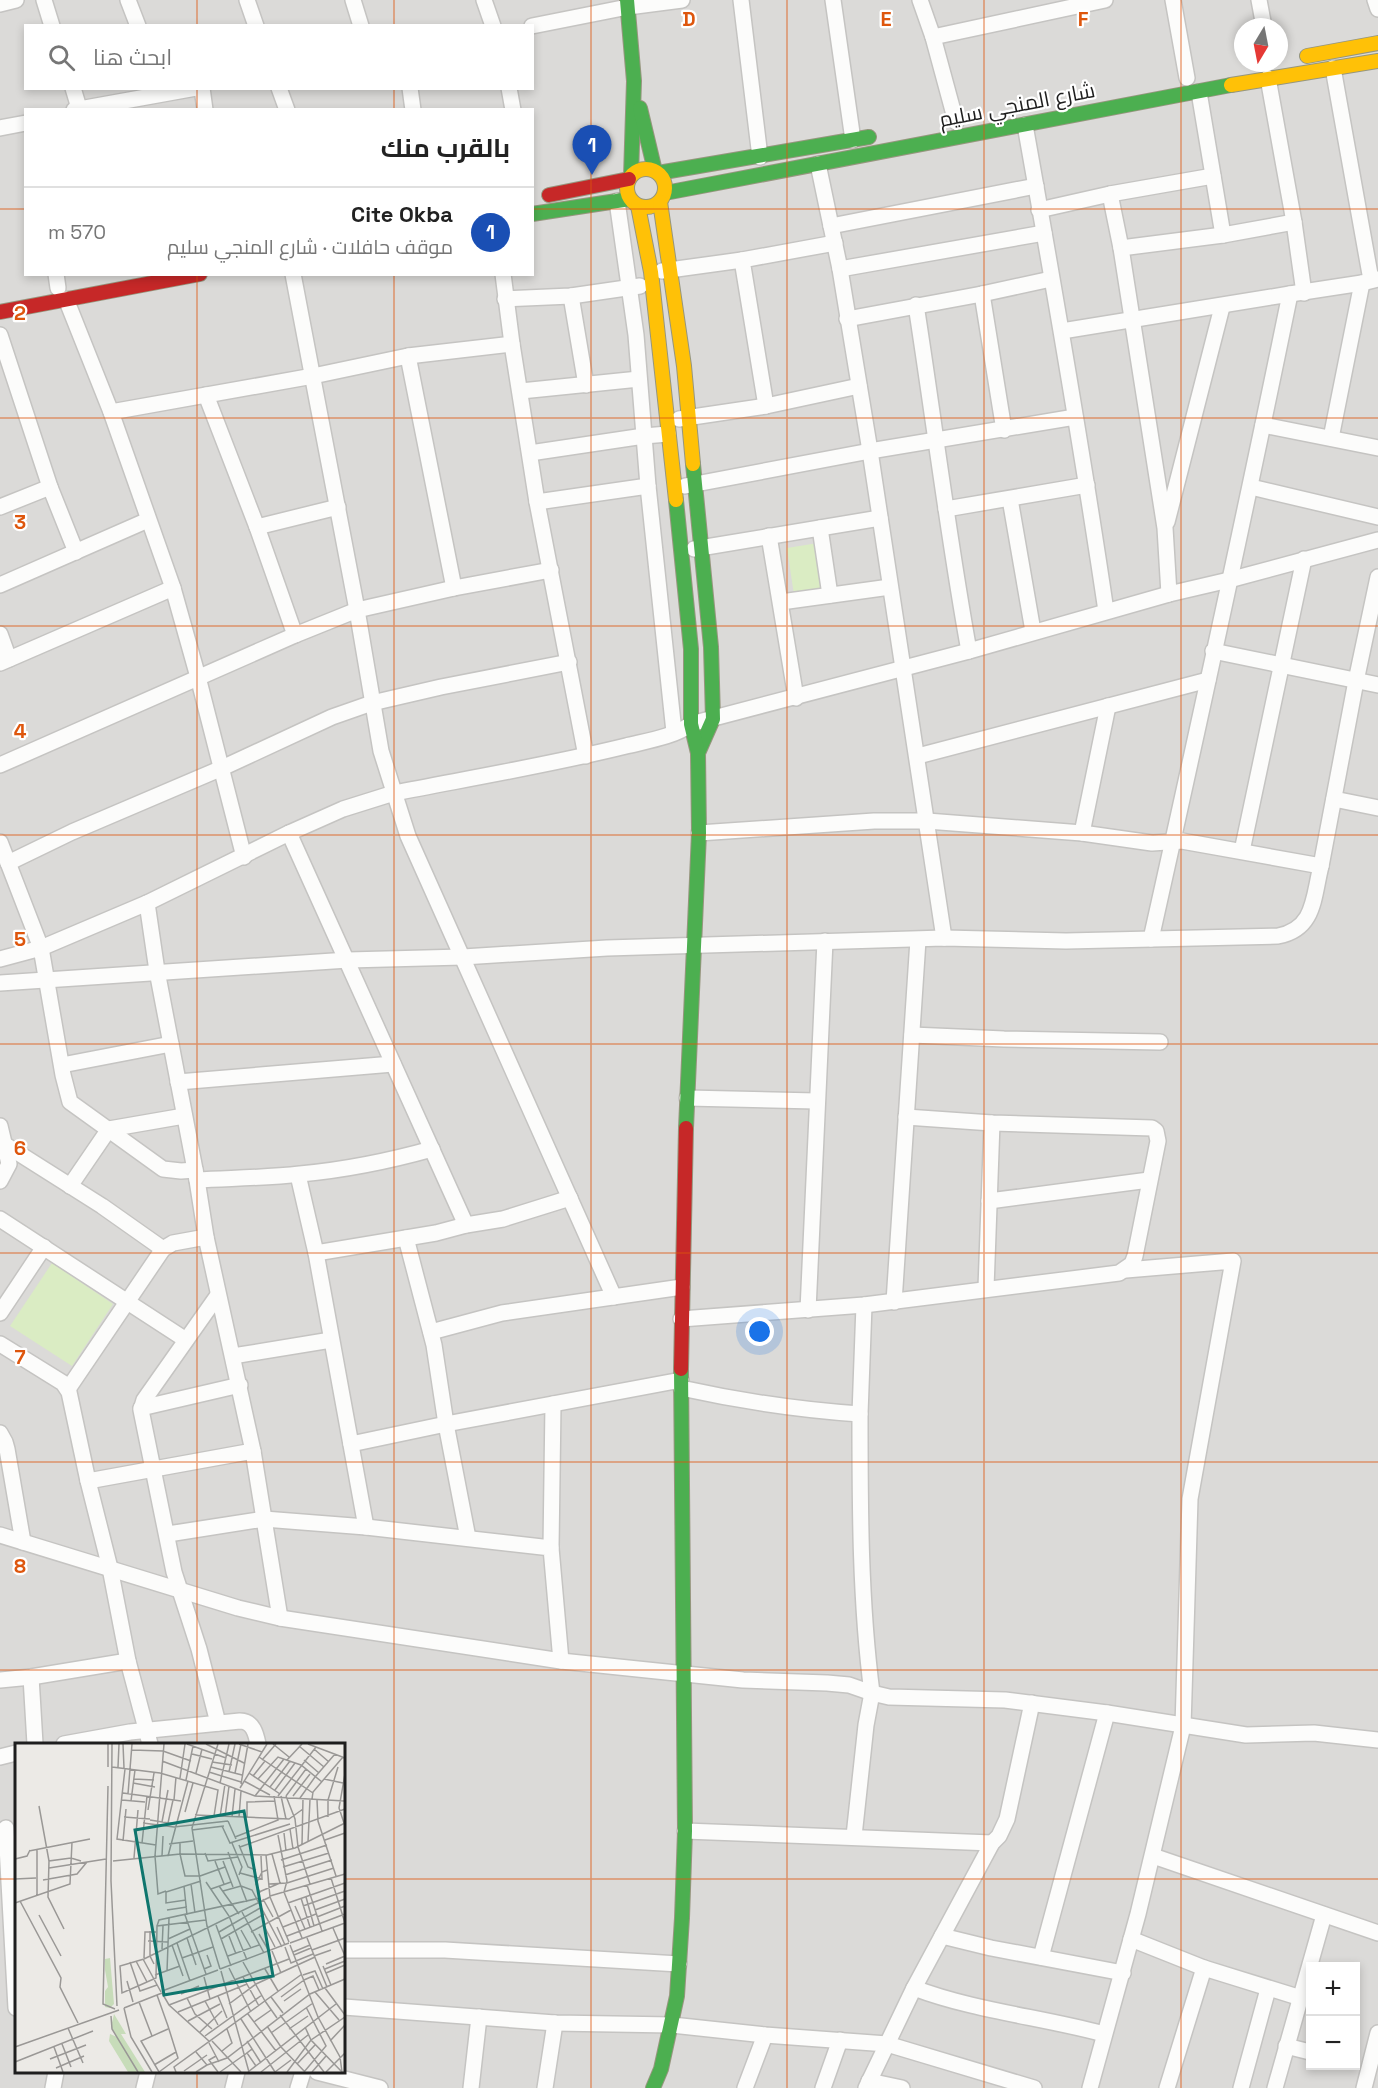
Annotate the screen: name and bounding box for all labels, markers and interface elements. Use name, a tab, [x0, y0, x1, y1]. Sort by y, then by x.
text: D	[682, 6, 696, 32]
text: E	[880, 6, 892, 32]
text: F	[1078, 6, 1089, 32]
north arrow	[1234, 18, 1288, 72]
search box	[24, 24, 534, 90]
icon: search	[45, 41, 78, 74]
text: ابحث هنا	[93, 43, 172, 71]
street label: شارع المنجي سليم	[937, 76, 1098, 136]
pin: 1	[572, 126, 612, 175]
text: بالقرب منك	[381, 131, 510, 165]
text: Cite Okba	[351, 200, 453, 228]
text: 570 m	[48, 219, 106, 245]
text: 1	[486, 219, 495, 245]
text: موقف حافلات · شارع المنجي سليم	[167, 234, 453, 260]
text: 2	[14, 300, 26, 326]
text: 3	[14, 509, 26, 535]
text: 4	[14, 718, 27, 744]
text: 5	[14, 926, 26, 952]
text: 6	[14, 1135, 26, 1161]
your location	[745, 1317, 774, 1346]
text: 7	[14, 1344, 26, 1370]
text: 8	[14, 1553, 26, 1579]
inset map	[15, 1743, 345, 2073]
map controls	[1306, 1962, 1360, 2070]
button: +	[1306, 1962, 1360, 2016]
button: −	[1306, 2016, 1360, 2070]

